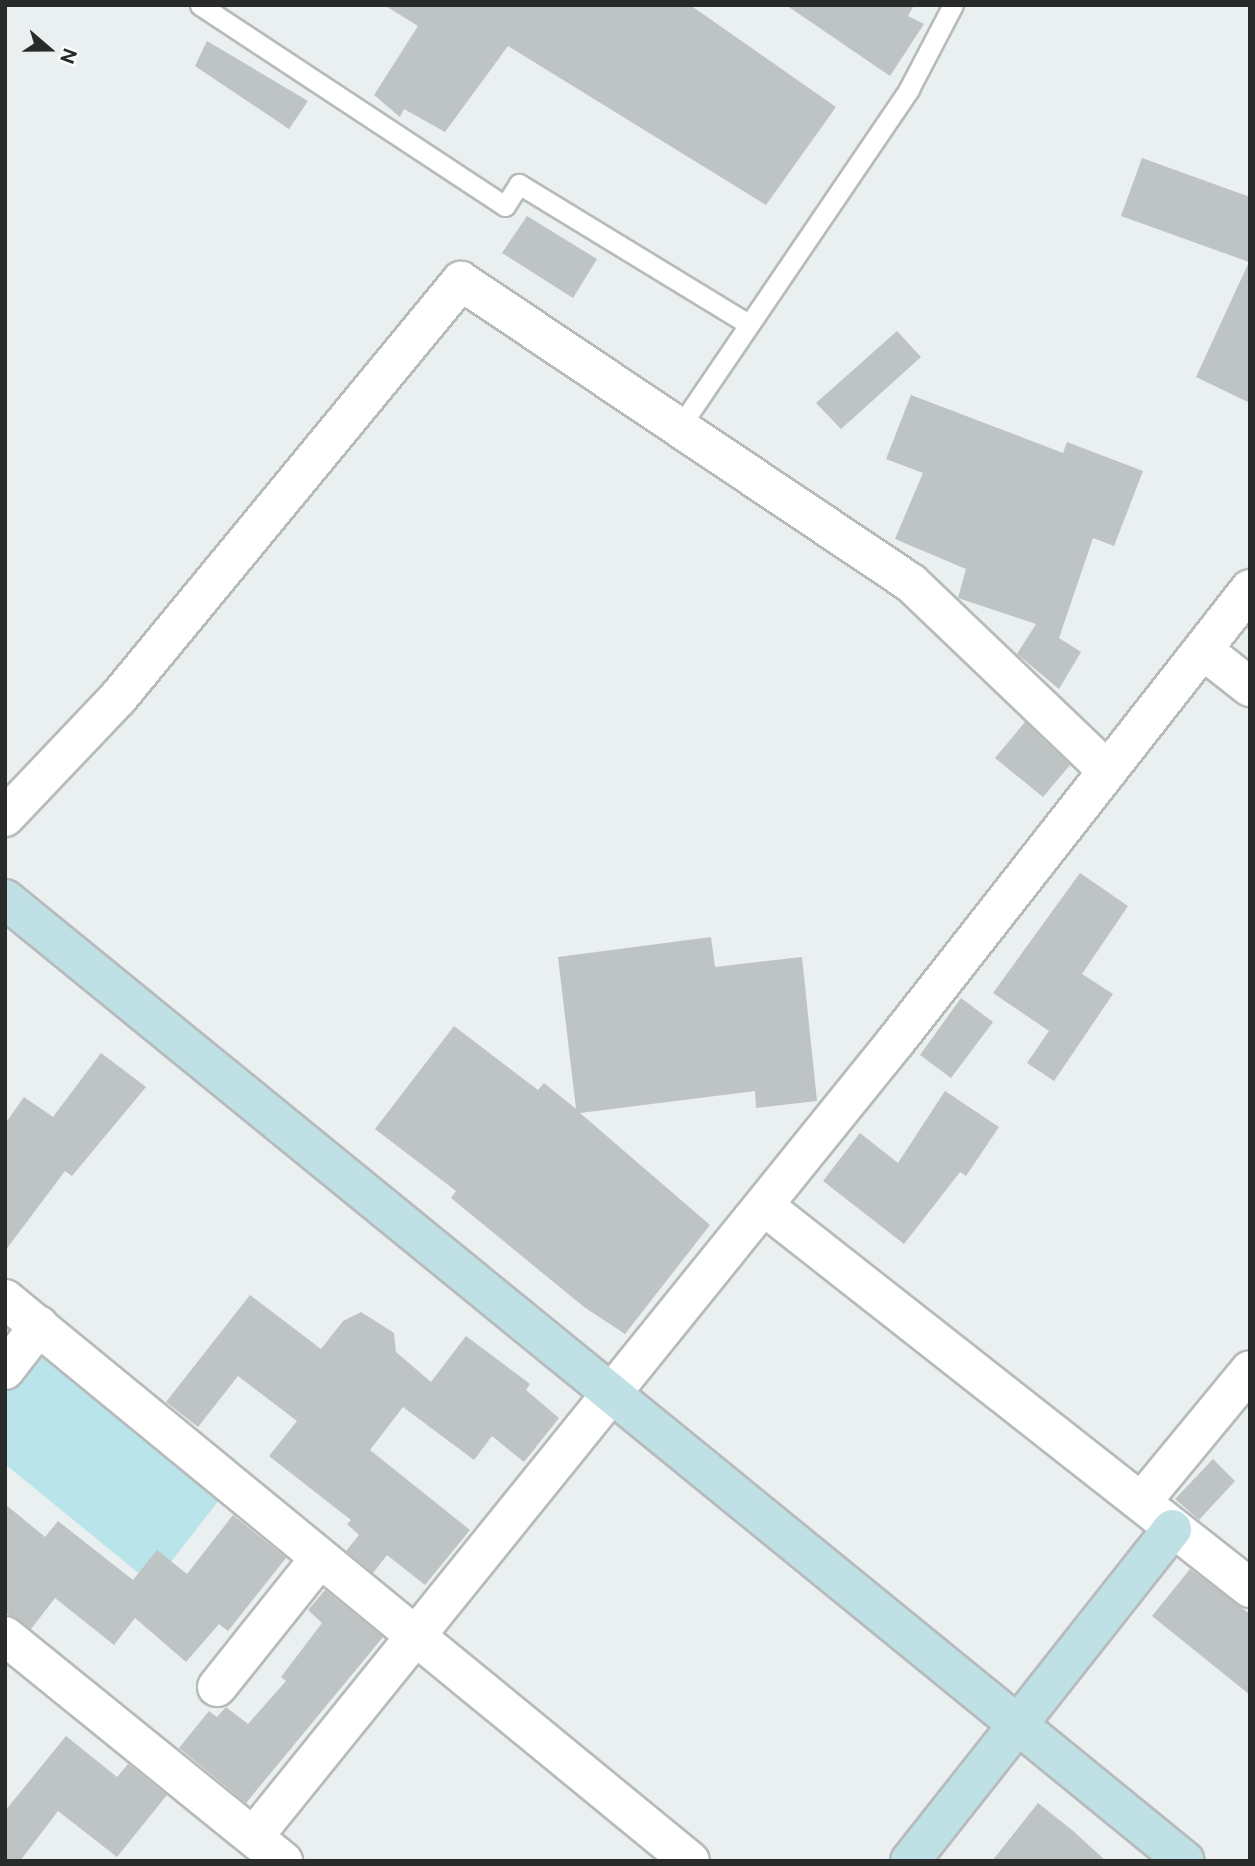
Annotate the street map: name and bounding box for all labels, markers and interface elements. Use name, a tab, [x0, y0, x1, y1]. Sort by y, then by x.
north arrow	[14, 14, 84, 84]
text: N	[56, 45, 82, 67]

